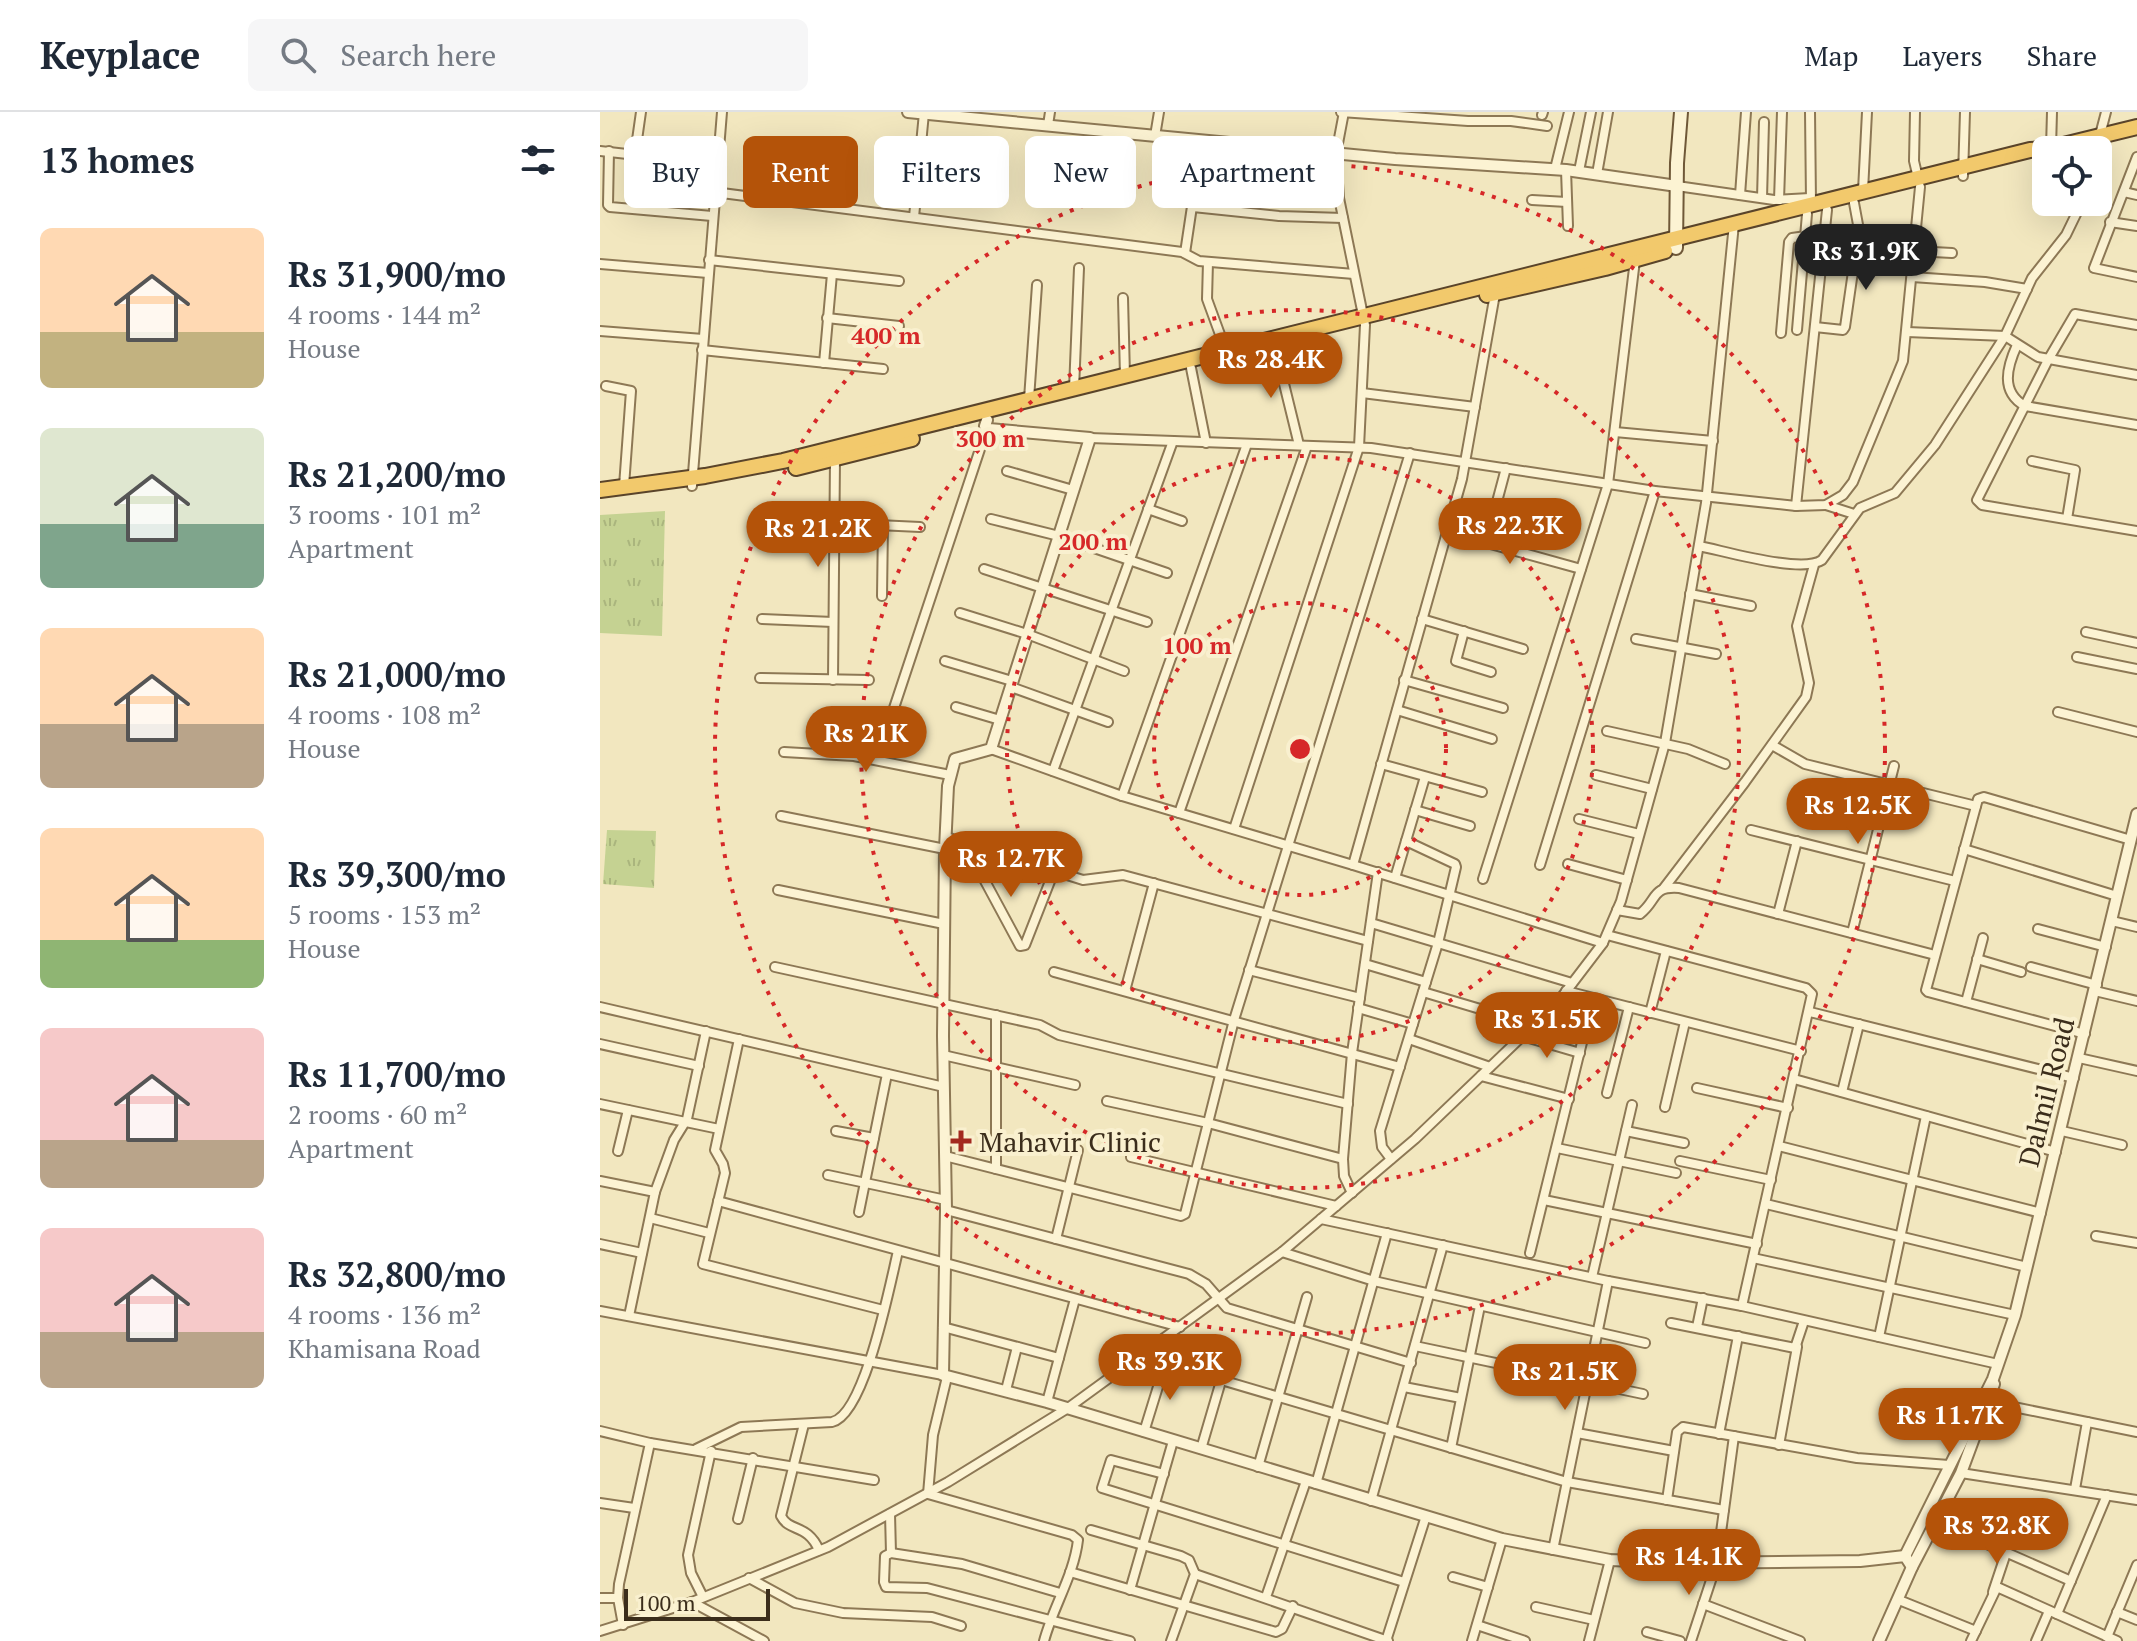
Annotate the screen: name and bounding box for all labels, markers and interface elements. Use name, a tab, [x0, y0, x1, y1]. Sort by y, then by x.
search box	[248, 19, 808, 91]
text: Keyplace	[40, 30, 200, 80]
icon: search	[276, 33, 320, 77]
text: Search here	[340, 35, 496, 75]
text: Map	[1804, 37, 1858, 74]
text: Layers	[1902, 37, 1983, 74]
text: Share	[2027, 37, 2097, 74]
chip: Buy	[624, 136, 727, 208]
chip: Rent	[743, 136, 858, 208]
chip: Filters	[874, 136, 1009, 208]
chip: New	[1025, 136, 1136, 208]
chip: Apartment	[1152, 136, 1344, 208]
map controls	[2032, 136, 2112, 216]
button: locate	[2032, 136, 2112, 216]
text: 13 homes	[40, 138, 195, 183]
icon: filters	[516, 138, 560, 182]
pin: Rs 31.9K	[1783, 224, 1949, 292]
text: Rs 31.9K	[1812, 233, 1920, 267]
text: Rs 31,900/mo	[288, 252, 506, 297]
icon: home	[104, 260, 200, 356]
text: 4 rooms · 144 m²	[288, 297, 481, 331]
text: 400 m	[851, 319, 921, 351]
text: House	[288, 331, 361, 365]
pin: Rs 28.4K	[1188, 332, 1354, 400]
text: Rs 28.4K	[1217, 341, 1325, 375]
text: 300 m	[955, 422, 1025, 454]
text: Rs 21,200/mo	[288, 452, 506, 497]
icon: home	[104, 460, 200, 556]
text: 3 rooms · 101 m²	[288, 497, 481, 531]
pin: Rs 22.3K	[1427, 498, 1593, 566]
pin: Rs 21.2K	[735, 501, 901, 569]
text: Rs 22.3K	[1456, 507, 1564, 541]
text: Rs 21.2K	[764, 510, 872, 544]
text: 200 m	[1058, 525, 1128, 557]
text: Apartment	[288, 531, 414, 565]
text: 100 m	[1162, 629, 1232, 661]
text: Rs 21,000/mo	[288, 652, 506, 697]
icon: home	[104, 660, 200, 756]
text: 4 rooms · 108 m²	[288, 697, 481, 731]
pin: Rs 21K	[801, 706, 931, 774]
text: Rs 21K	[824, 715, 908, 749]
text: House	[288, 731, 361, 765]
centre of rings	[1286, 735, 1314, 763]
pin: Rs 12.5K	[1775, 778, 1941, 846]
text: Rs 12.5K	[1804, 787, 1912, 821]
pin: Rs 12.7K	[928, 831, 1094, 899]
text: Rs 12.7K	[957, 840, 1065, 874]
text: Rs 39,300/mo	[288, 852, 506, 897]
icon: home	[104, 860, 200, 956]
text: 5 rooms · 153 m²	[288, 897, 481, 931]
text: House	[288, 931, 361, 965]
pin: Rs 31.5K	[1464, 992, 1630, 1060]
text: Rs 31.5K	[1493, 1001, 1601, 1035]
street label: Dalmil Road	[2010, 1013, 2082, 1171]
text: Rs 11,700/mo	[288, 1052, 506, 1097]
icon: home	[104, 1060, 200, 1156]
text: 2 rooms · 60 m²	[288, 1097, 467, 1131]
place label: Mahavir Clinic	[979, 1123, 1161, 1160]
marker: Mahavir Clinic	[950, 1130, 972, 1152]
text: Apartment	[288, 1131, 414, 1165]
text: Rs 32,800/mo	[288, 1252, 506, 1297]
icon: home	[104, 1260, 200, 1356]
text: 4 rooms · 136 m²	[288, 1297, 481, 1331]
text: Khamisana Road	[288, 1331, 481, 1365]
pin: Rs 39.3K	[1087, 1334, 1253, 1402]
text: Rs 39.3K	[1116, 1343, 1224, 1377]
pin: Rs 21.5K	[1482, 1344, 1648, 1412]
text: Rs 21.5K	[1511, 1353, 1619, 1387]
pin: Rs 11.7K	[1867, 1388, 2033, 1456]
text: Rs 11.7K	[1896, 1397, 2004, 1431]
pin: Rs 32.8K	[1914, 1498, 2080, 1566]
text: Rs 32.8K	[1943, 1507, 2051, 1541]
pin: Rs 14.1K	[1606, 1529, 1772, 1597]
text: Rs 14.1K	[1635, 1538, 1743, 1572]
scale bar	[624, 1585, 770, 1621]
text: 100 m	[636, 1588, 696, 1617]

